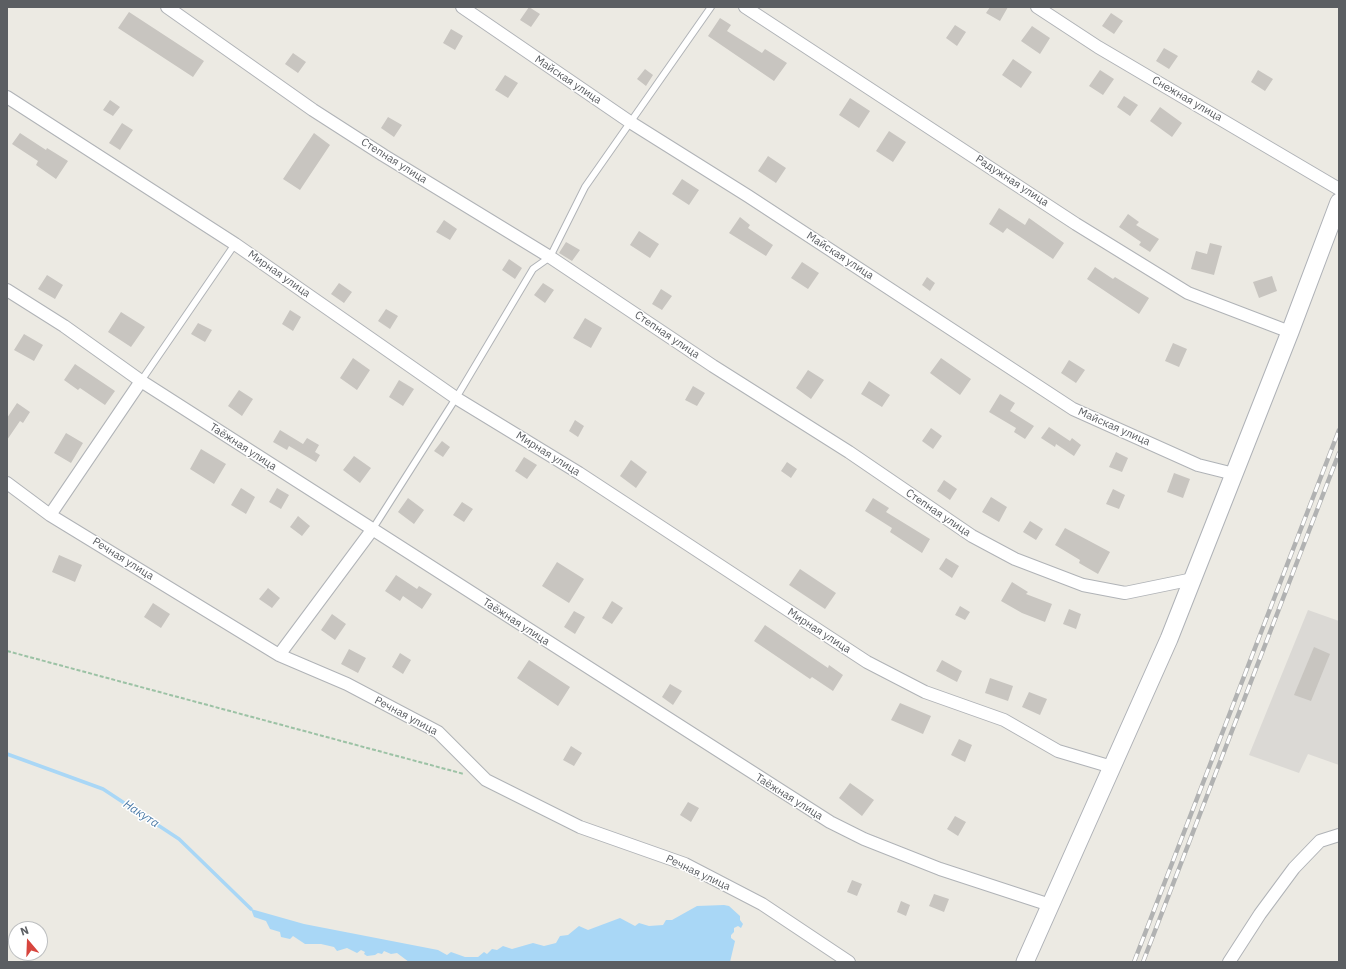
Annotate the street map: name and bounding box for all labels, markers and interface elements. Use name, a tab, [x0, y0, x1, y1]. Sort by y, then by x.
street label: Майская улица	[532, 53, 604, 107]
street label: Снежная улица	[1150, 74, 1224, 124]
street label: Степная улица	[358, 135, 430, 187]
street label: Радужная улица	[973, 152, 1051, 210]
street label: Майская улица	[804, 229, 876, 283]
street label: Мирная улица	[245, 248, 313, 300]
street label: Степная улица	[632, 308, 702, 362]
street label: Майская улица	[1076, 405, 1152, 449]
street label: Таёжная улица	[207, 420, 279, 474]
street label: Мирная улица	[514, 429, 582, 479]
street label: Степная улица	[903, 486, 973, 540]
street label: Речная улица	[90, 535, 156, 583]
street label: Таёжная улица	[480, 595, 552, 649]
street label: Мирная улица	[785, 606, 853, 656]
street label: Речная улица	[372, 694, 440, 738]
street label: Таёжная улица	[753, 771, 825, 823]
water label: Накута	[120, 797, 162, 831]
street label: Речная улица	[664, 852, 732, 894]
north arrow	[8, 921, 48, 961]
text: N	[18, 923, 30, 939]

